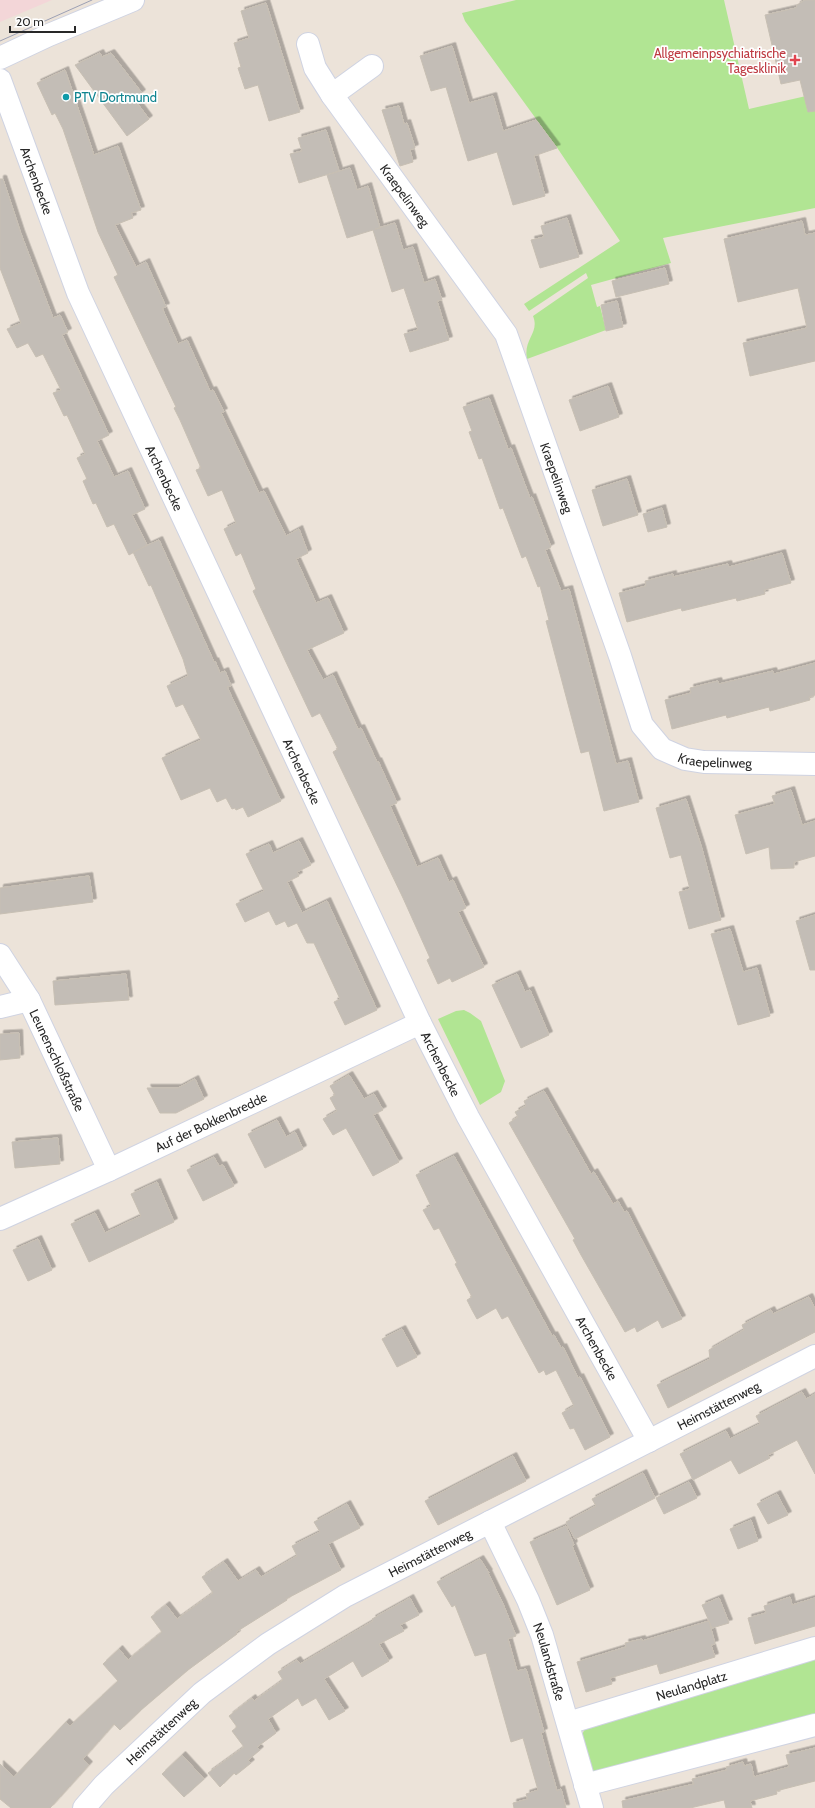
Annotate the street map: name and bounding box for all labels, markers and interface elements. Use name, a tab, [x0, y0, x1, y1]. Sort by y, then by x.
scale bar	[10, 8, 75, 34]
text: 20 m	[16, 14, 44, 29]
place label: Allgemeinpsychiatrische Tagesklinik	[654, 45, 786, 76]
marker: Allgemeinpsychiatrische Tagesklinik	[789, 54, 801, 66]
place label: PTV Dortmund	[74, 89, 157, 105]
marker: PTV Dortmund	[61, 92, 71, 102]
street label: Archenbecke	[17, 144, 57, 217]
street label: Kraepelinweg	[377, 161, 434, 230]
street label: Kraepelinweg	[537, 440, 577, 516]
street label: Archenbecke	[142, 442, 187, 514]
street label: Archenbecke	[280, 736, 324, 807]
street label: Kraepelinweg	[676, 749, 752, 771]
street label: Leunenschloßstraße	[26, 1006, 88, 1114]
street label: Archenbecke	[418, 1029, 464, 1099]
street label: Auf der Bokkenbredde	[152, 1088, 270, 1155]
street label: Archenbecke	[573, 1313, 621, 1383]
street label: Heimstättenweg	[674, 1377, 763, 1433]
street label: Heimstättenweg	[386, 1525, 474, 1580]
street label: Neulandstraße	[530, 1620, 569, 1703]
street label: Neulandplatz	[654, 1667, 729, 1704]
street label: Heimstättenweg	[123, 1694, 200, 1768]

